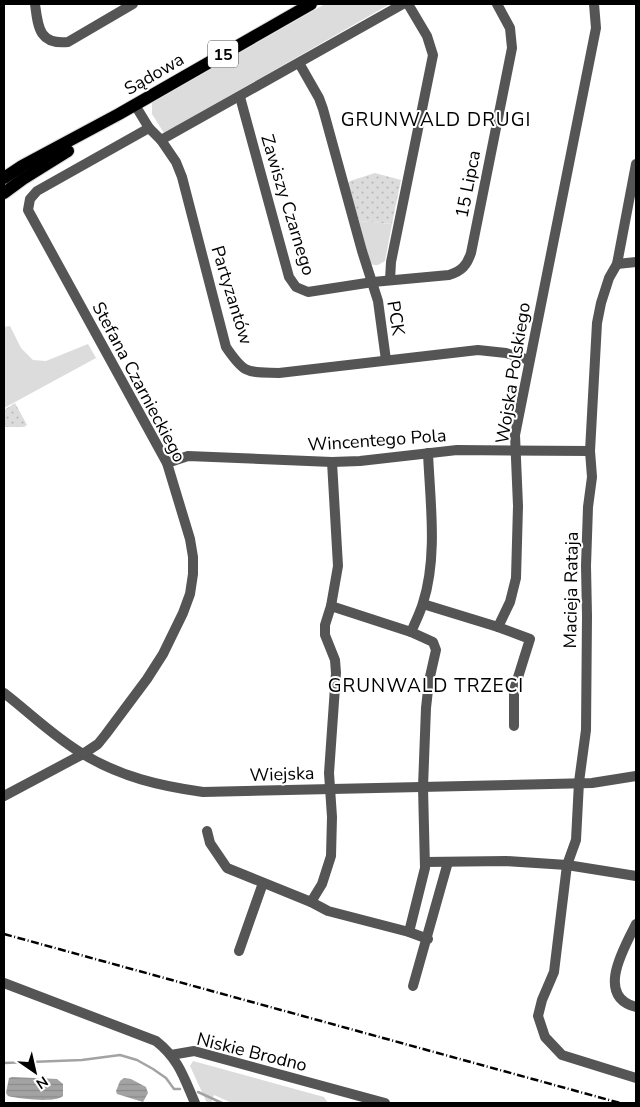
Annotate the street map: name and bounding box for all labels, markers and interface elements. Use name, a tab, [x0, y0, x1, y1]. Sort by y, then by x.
road number: 15	[208, 41, 238, 68]
street label: Sądowa	[120, 47, 188, 101]
district label: GRUNWALD DRUGI	[341, 107, 531, 133]
street label: Zawiszy Czarnego	[255, 132, 321, 278]
street label: 15 Lipca	[450, 148, 486, 220]
street label: Partyzantów	[206, 243, 258, 347]
street label: Stefana Czarnieckiego	[87, 298, 191, 466]
street label: PCK	[381, 299, 411, 338]
street label: Wojska Polskiego	[490, 301, 536, 445]
street label: Wincentego Pola	[307, 423, 447, 457]
street label: Macieja Rataja	[558, 531, 584, 649]
district label: GRUNWALD TRZECI	[328, 673, 524, 699]
street label: Wiejska	[249, 761, 315, 787]
street label: Niskie Brodno	[194, 1027, 310, 1077]
north arrow	[10, 1047, 60, 1097]
text: N	[32, 1072, 52, 1093]

